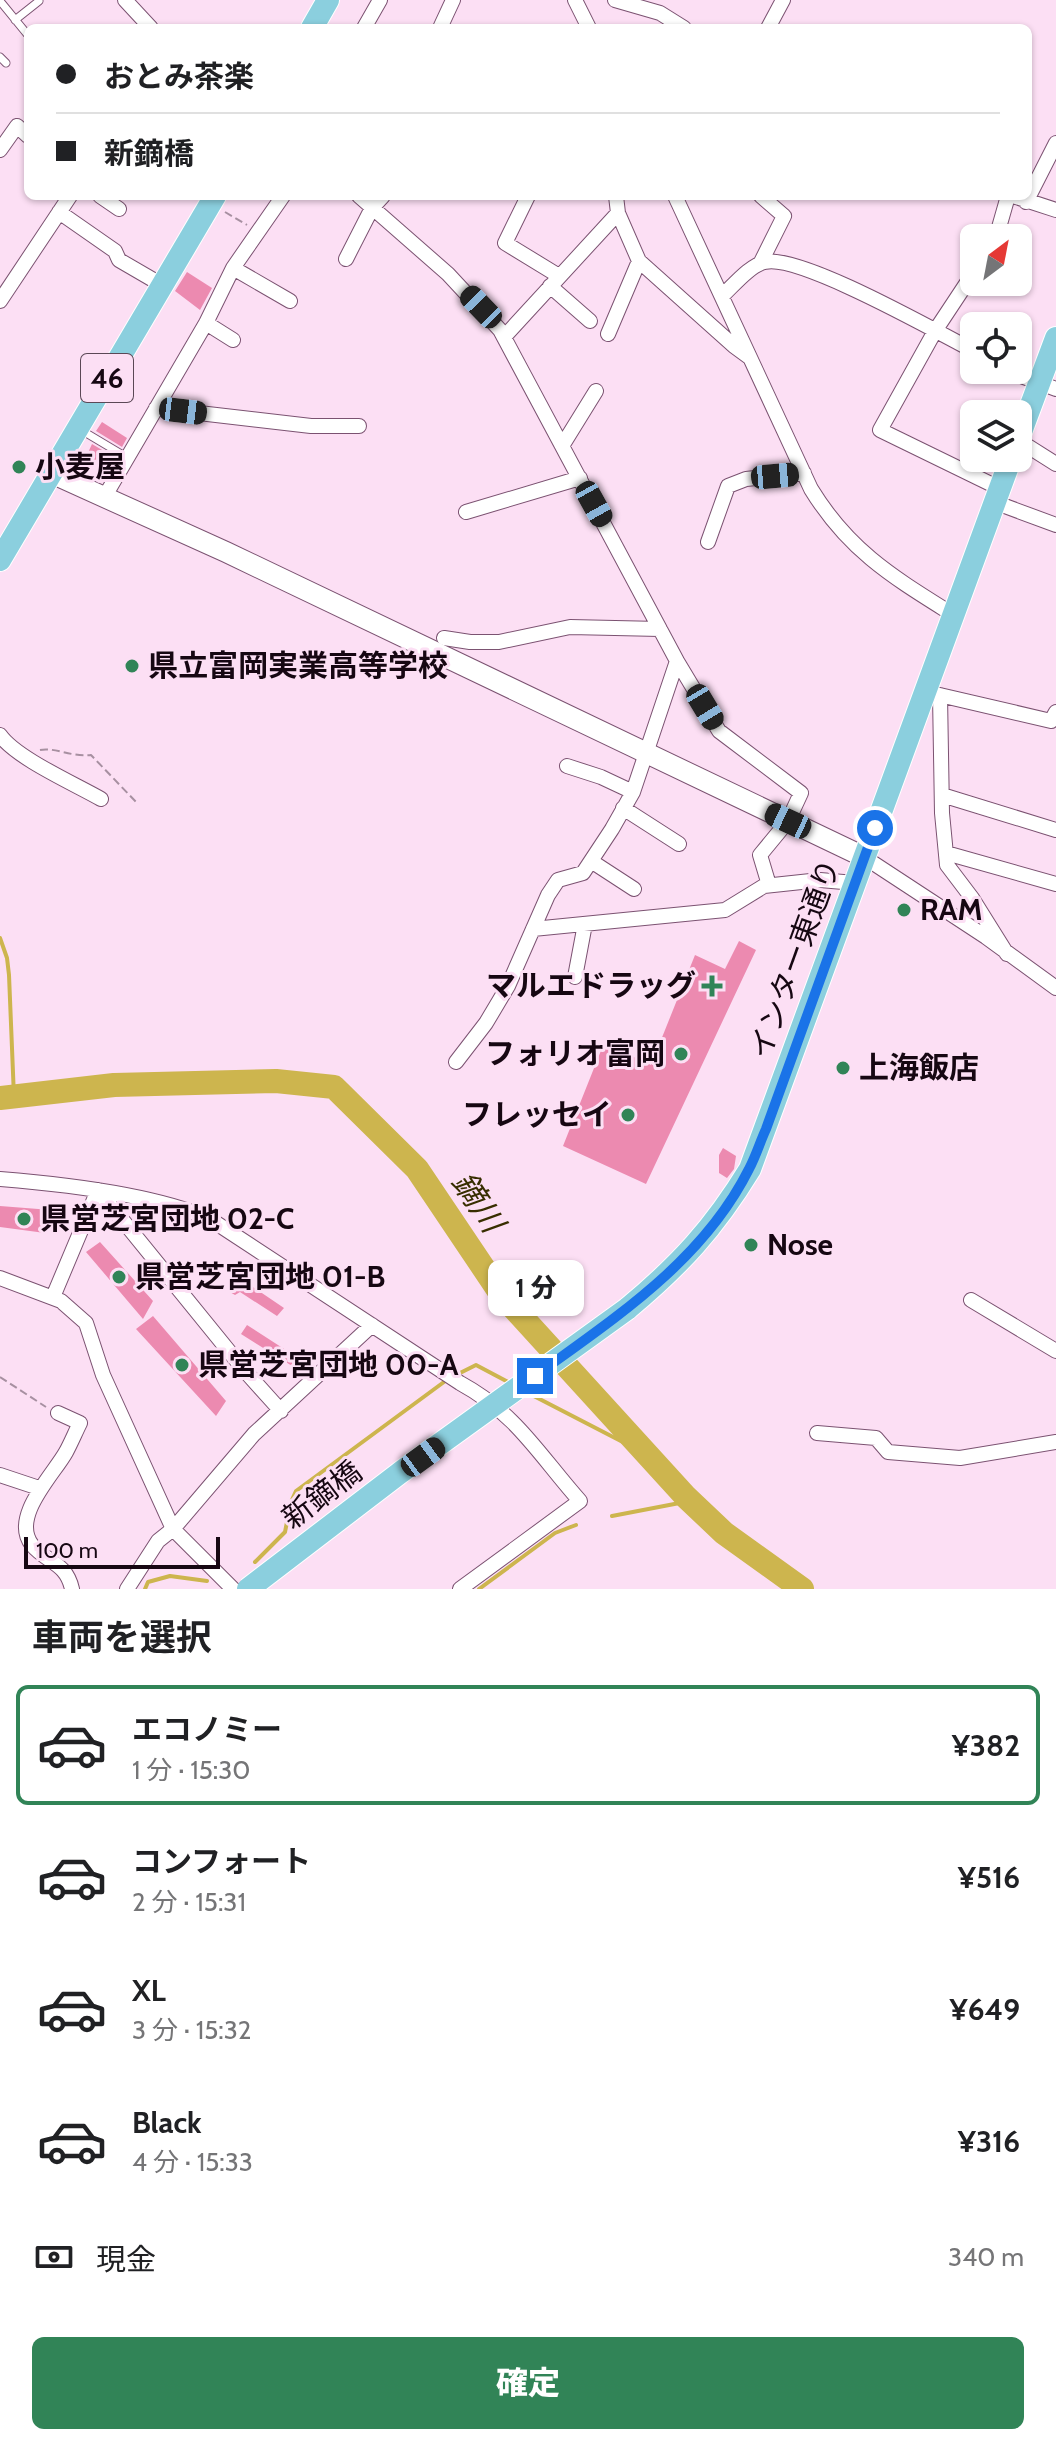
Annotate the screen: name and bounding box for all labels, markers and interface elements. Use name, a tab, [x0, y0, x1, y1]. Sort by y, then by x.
text: おとみ茶楽	[104, 58, 254, 95]
text: 新鏑橋	[104, 135, 194, 172]
north arrow	[960, 224, 1032, 296]
map controls	[960, 224, 1032, 472]
car	[456, 281, 506, 333]
button: locate	[960, 312, 1032, 384]
road number: 46	[81, 354, 133, 402]
car	[158, 396, 208, 426]
button: layers	[960, 400, 1032, 472]
place label: 小麦屋	[35, 448, 125, 485]
marker: 小麦屋	[10, 458, 28, 476]
car	[750, 462, 800, 490]
car	[572, 477, 616, 531]
place label: 県立富岡実業高等学校	[148, 647, 448, 684]
marker: 県立富岡実業高等学校	[123, 657, 141, 675]
car	[682, 680, 728, 734]
car	[761, 800, 815, 842]
route start	[857, 810, 893, 846]
street label: インター東通り	[741, 854, 848, 1064]
place label: RAM	[920, 891, 983, 928]
marker: RAM	[895, 901, 913, 919]
place label: マルエドラッグ	[486, 967, 696, 1004]
marker: マルエドラッグ	[703, 977, 721, 995]
place label: フォリオ富岡	[485, 1035, 665, 1072]
marker: フォリオ富岡	[672, 1045, 690, 1063]
place label: 上海飯店	[859, 1049, 979, 1086]
marker: 上海飯店	[834, 1059, 852, 1077]
place label: フレッセイ	[462, 1096, 612, 1133]
marker: フレッセイ	[619, 1106, 637, 1124]
water label: 鏑川	[444, 1164, 514, 1242]
place label: 県営芝宮団地 02-C	[40, 1200, 294, 1237]
marker: 県営芝宮団地 02-C	[15, 1210, 33, 1228]
place label: Nose	[767, 1226, 833, 1263]
marker: Nose	[742, 1236, 760, 1254]
place label: 県営芝宮団地 01-B	[135, 1258, 385, 1295]
callout: 1 分	[487, 1260, 583, 1316]
marker: 県営芝宮団地 01-B	[110, 1268, 128, 1286]
text: 1 分	[515, 1272, 557, 1304]
place label: 県営芝宮団地 00-A	[198, 1346, 459, 1383]
marker: 県営芝宮団地 00-A	[173, 1356, 191, 1374]
route end	[517, 1358, 553, 1394]
car	[397, 1433, 449, 1481]
street label: 新鏑橋	[275, 1453, 369, 1536]
scale bar	[24, 1533, 220, 1569]
text: 100 m	[36, 1537, 98, 1564]
text: 車両を選択	[32, 1615, 212, 1659]
icon: car	[36, 1709, 108, 1781]
text: エコノミー	[132, 1711, 282, 1748]
text: ¥382	[952, 1727, 1020, 1764]
text: 1 分 · 15:30	[132, 1754, 250, 1786]
icon: car	[36, 1841, 108, 1913]
text: コンフォート	[132, 1843, 311, 1880]
text: ¥516	[958, 1859, 1020, 1896]
text: 2 分 · 15:31	[132, 1886, 246, 1918]
text: XL	[132, 1972, 166, 2009]
icon: car	[36, 1973, 108, 2045]
text: ¥649	[950, 1991, 1020, 2028]
text: 3 分 · 15:32	[132, 2014, 251, 2046]
text: Black	[132, 2104, 202, 2141]
icon: car	[36, 2105, 108, 2177]
text: ¥316	[958, 2123, 1020, 2160]
text: 4 分 · 15:33	[132, 2146, 253, 2178]
icon: cash	[32, 2235, 76, 2279]
text: 現金	[96, 2241, 156, 2278]
text: 340 m	[948, 2241, 1024, 2273]
button: 確定	[32, 2337, 1024, 2429]

